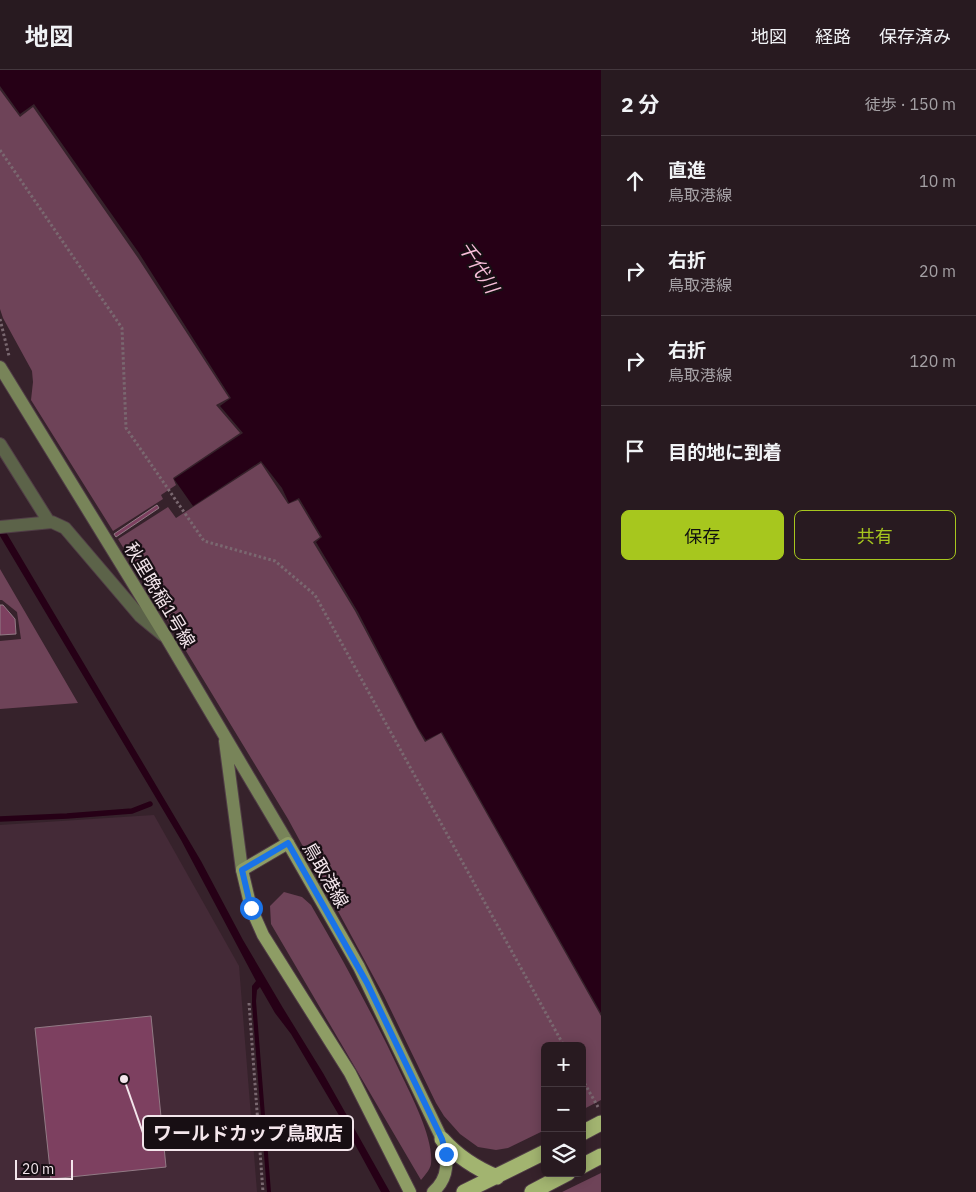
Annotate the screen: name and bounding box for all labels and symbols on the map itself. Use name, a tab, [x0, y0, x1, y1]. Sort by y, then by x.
water label: 千代川	[454, 236, 505, 299]
street label: 秋里晩稲1号線	[120, 538, 200, 652]
street label: 鳥取港線	[298, 838, 354, 912]
route start	[240, 897, 263, 920]
callout: ワールドカップ鳥取店	[143, 1116, 353, 1150]
text: ワールドカップ鳥取店	[153, 1121, 343, 1145]
route end	[435, 1143, 458, 1166]
scale bar	[15, 1157, 72, 1180]

